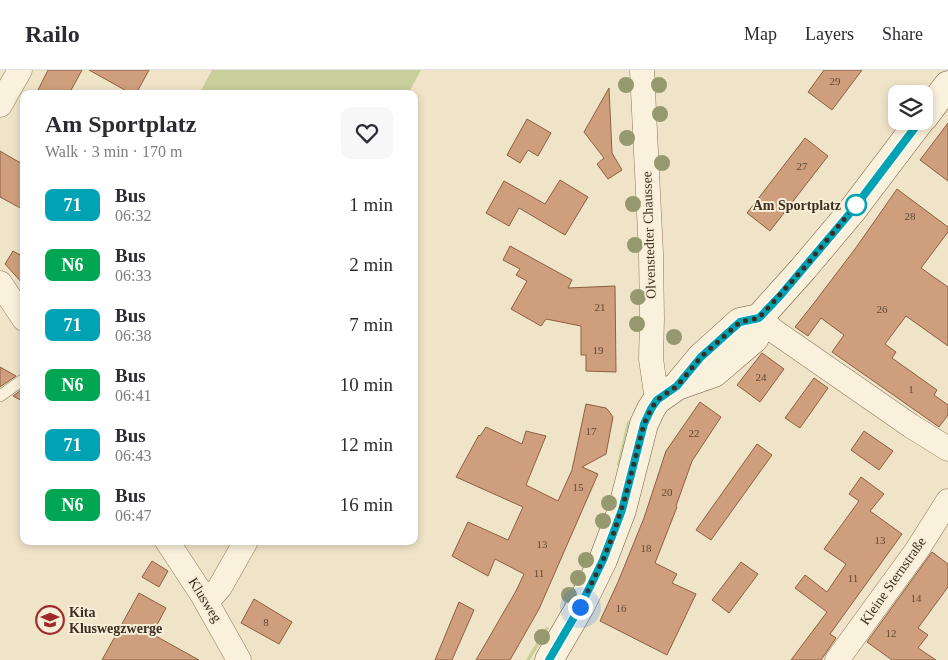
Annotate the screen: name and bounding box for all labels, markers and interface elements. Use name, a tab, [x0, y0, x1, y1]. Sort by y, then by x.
text: Railo	[25, 21, 80, 47]
text: Map	[744, 24, 777, 44]
text: Layers	[805, 24, 854, 44]
text: Share	[882, 24, 923, 44]
house number: 29	[830, 75, 841, 87]
map controls	[888, 85, 933, 130]
button: layers	[888, 85, 933, 130]
button: heart	[341, 107, 393, 159]
text: Am Sportplatz	[45, 111, 196, 137]
text: Walk · 3 min · 170 m	[45, 143, 182, 160]
house number: 27	[797, 160, 808, 172]
street label: Olvenstedter Chaussee	[639, 171, 659, 299]
text: Bus	[115, 185, 146, 206]
text: 1 min	[349, 194, 393, 215]
marker: Am Sportplatz	[845, 194, 867, 216]
text: 71	[64, 195, 82, 215]
place label: Am Sportplatz	[753, 198, 841, 213]
text: 06:32	[115, 207, 151, 224]
house number: 28	[905, 210, 916, 222]
text: Bus	[115, 245, 146, 266]
text: 2 min	[349, 254, 393, 275]
text: N6	[62, 255, 84, 275]
text: 06:33	[115, 267, 151, 284]
house number: 21	[595, 301, 606, 313]
house number: 26	[877, 303, 888, 315]
text: Bus	[115, 305, 146, 326]
text: 7 min	[349, 314, 393, 335]
text: 71	[64, 315, 82, 335]
text: 06:38	[115, 327, 151, 344]
house number: 19	[593, 344, 604, 356]
text: Bus	[115, 365, 146, 386]
house number: 24	[756, 371, 767, 383]
text: 10 min	[340, 374, 393, 395]
text: N6	[62, 375, 84, 395]
house number: 1	[908, 383, 914, 395]
text: 06:41	[115, 387, 151, 404]
text: Bus	[115, 425, 146, 446]
house number: 17	[586, 425, 597, 437]
house number: 22	[689, 427, 700, 439]
text: 12 min	[340, 434, 393, 455]
text: 71	[64, 435, 82, 455]
text: 06:43	[115, 447, 151, 464]
house number: 15	[573, 481, 584, 493]
text: Bus	[115, 485, 146, 506]
house number: 20	[662, 486, 673, 498]
text: 16 min	[340, 494, 393, 515]
text: N6	[62, 495, 84, 515]
text: 06:47	[115, 507, 151, 524]
street label: Kleine Sternstraße	[857, 534, 929, 628]
house number: 13	[875, 534, 886, 546]
house number: 13	[537, 538, 548, 550]
house number: 18	[641, 542, 652, 554]
house number: 11	[534, 567, 544, 579]
house number: 11	[848, 572, 858, 584]
street label: Klusweg	[185, 575, 225, 625]
house number: 14	[911, 592, 922, 604]
your location	[568, 595, 593, 620]
house number: 16	[616, 602, 627, 614]
school or university icon: Kita Kluswegzwerge	[35, 605, 65, 635]
place label: Kita Kluswegzwerge	[69, 605, 162, 636]
house number: 8	[263, 616, 269, 628]
house number: 12	[886, 627, 897, 639]

